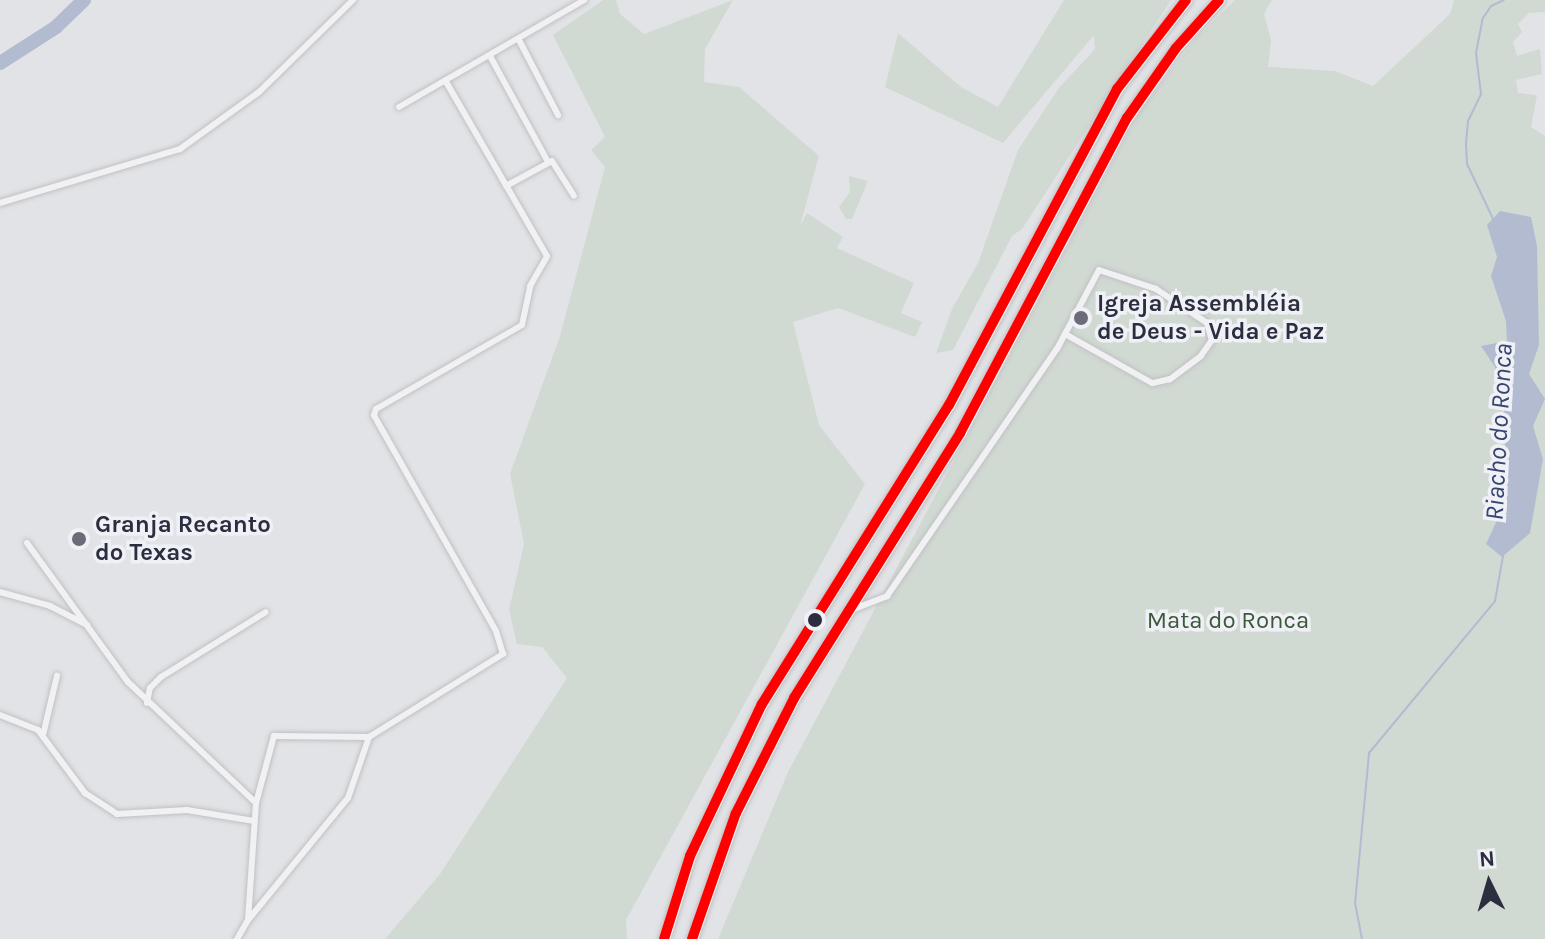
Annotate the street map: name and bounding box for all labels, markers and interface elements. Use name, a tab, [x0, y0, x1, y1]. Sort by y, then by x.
place label: Igreja Assembléia de Deus - Vida e Paz	[1097, 290, 1324, 346]
marker: Igreja Assembléia de Deus - Vida e Paz	[1072, 309, 1090, 327]
water label: Riacho do Ronca	[1479, 343, 1519, 521]
place label: Granja Recanto do Texas	[95, 511, 271, 567]
marker: Granja Recanto do Texas	[70, 530, 88, 548]
park label: Mata do Ronca	[1147, 607, 1309, 635]
unlabelled marker	[807, 612, 823, 628]
north arrow	[1449, 843, 1529, 923]
text: N	[1478, 845, 1496, 873]

